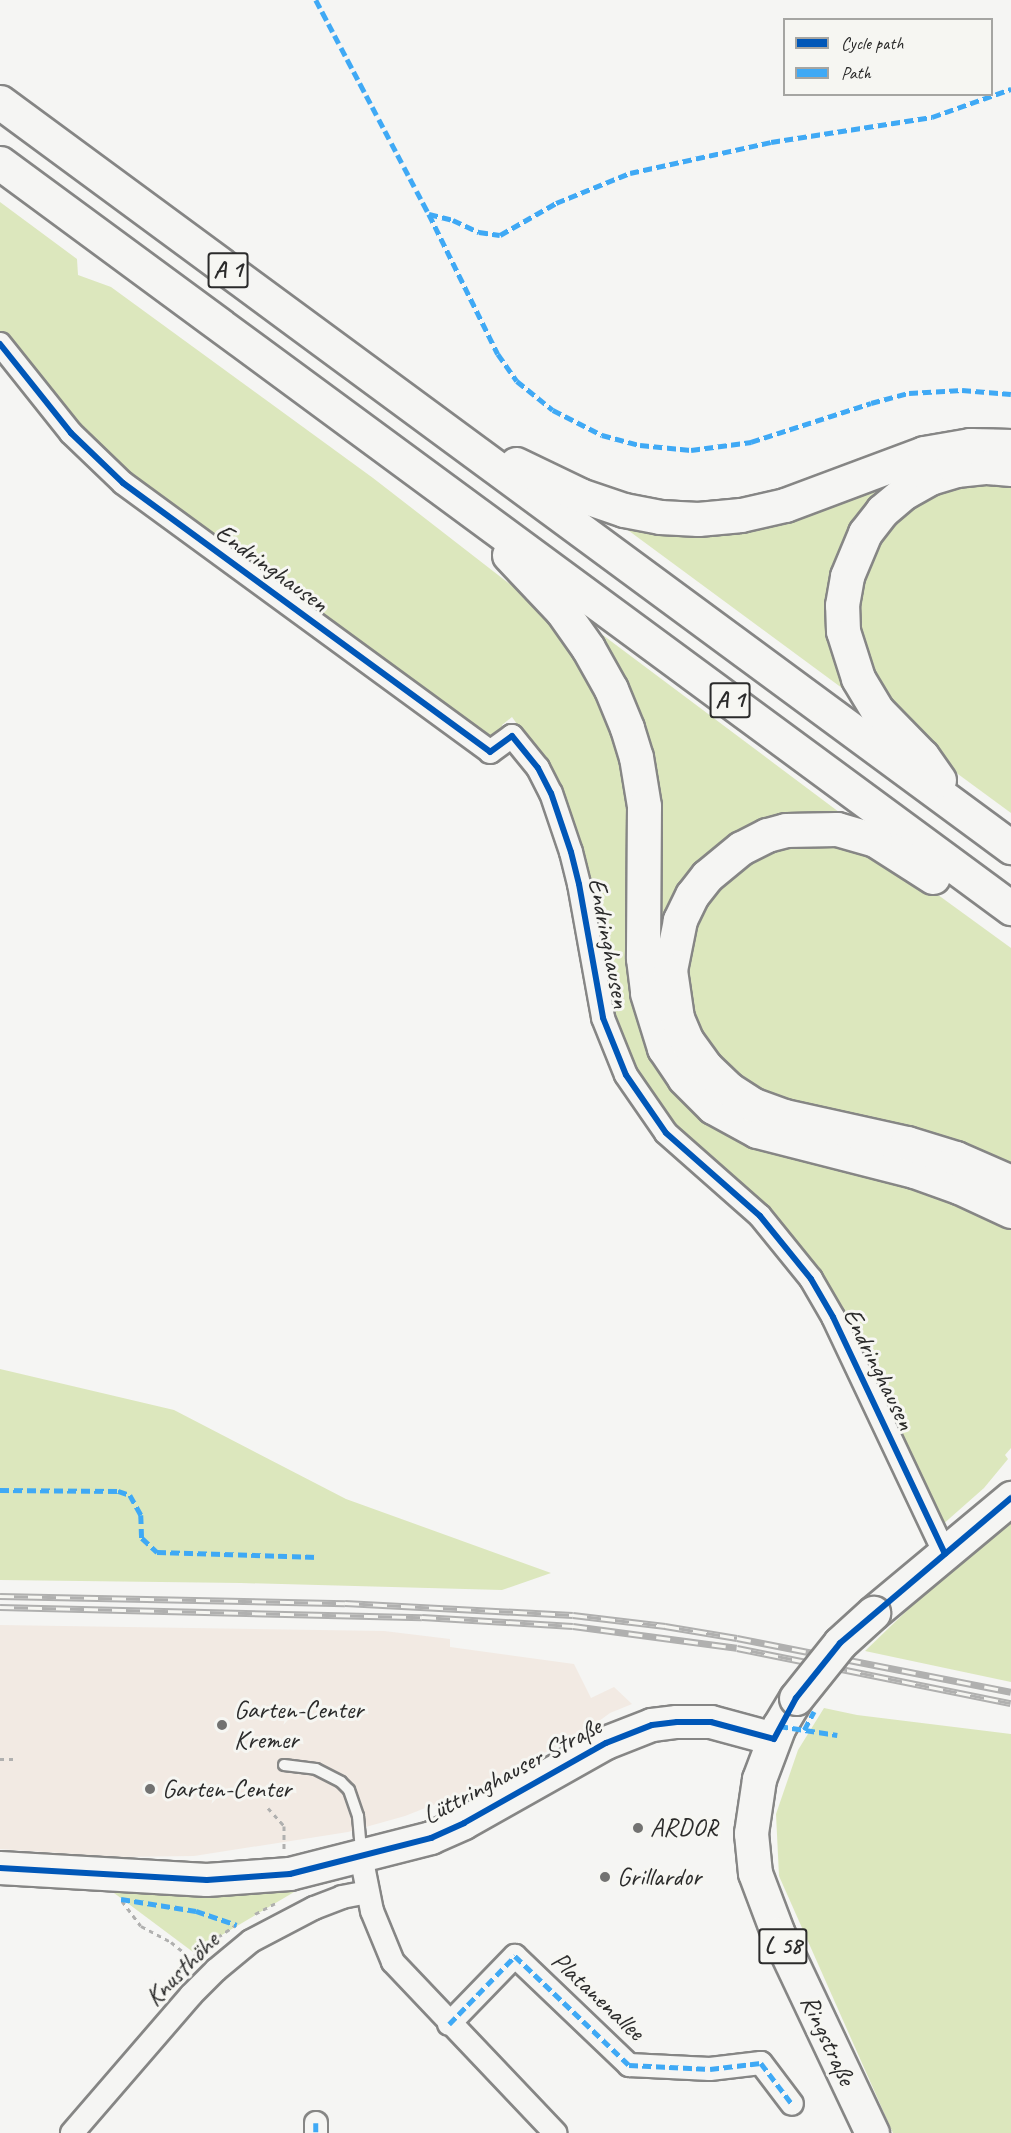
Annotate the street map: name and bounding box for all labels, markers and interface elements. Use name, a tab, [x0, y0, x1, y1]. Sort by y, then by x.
legend	[783, 18, 993, 96]
text: Cycle path	[841, 32, 903, 54]
text: Path	[841, 62, 871, 84]
road number: A 1	[207, 249, 249, 291]
street label: Endringhausen	[210, 517, 334, 619]
road number: A 1	[709, 679, 751, 721]
street label: Endringhausen	[581, 875, 637, 1011]
street label: Endringhausen	[836, 1303, 922, 1435]
place label: Garten-Center Kremer	[234, 1694, 363, 1756]
street label: Lüttringhauser Straße	[417, 1710, 607, 1832]
marker: Garten-Center Kremer	[215, 1718, 229, 1732]
place label: Garten-Center	[162, 1773, 291, 1805]
marker: Garten-Center	[143, 1782, 157, 1796]
place label: ARDOR	[650, 1812, 718, 1844]
marker: ARDOR	[631, 1821, 645, 1835]
place label: Grillardor	[617, 1861, 701, 1893]
marker: Grillardor	[598, 1870, 612, 1884]
street label: Knusthöhe	[138, 1925, 226, 2013]
road number: L 58	[758, 1925, 808, 1967]
street label: Platanenallee	[545, 1945, 651, 2047]
street label: Ringstraße	[794, 1990, 862, 2090]

